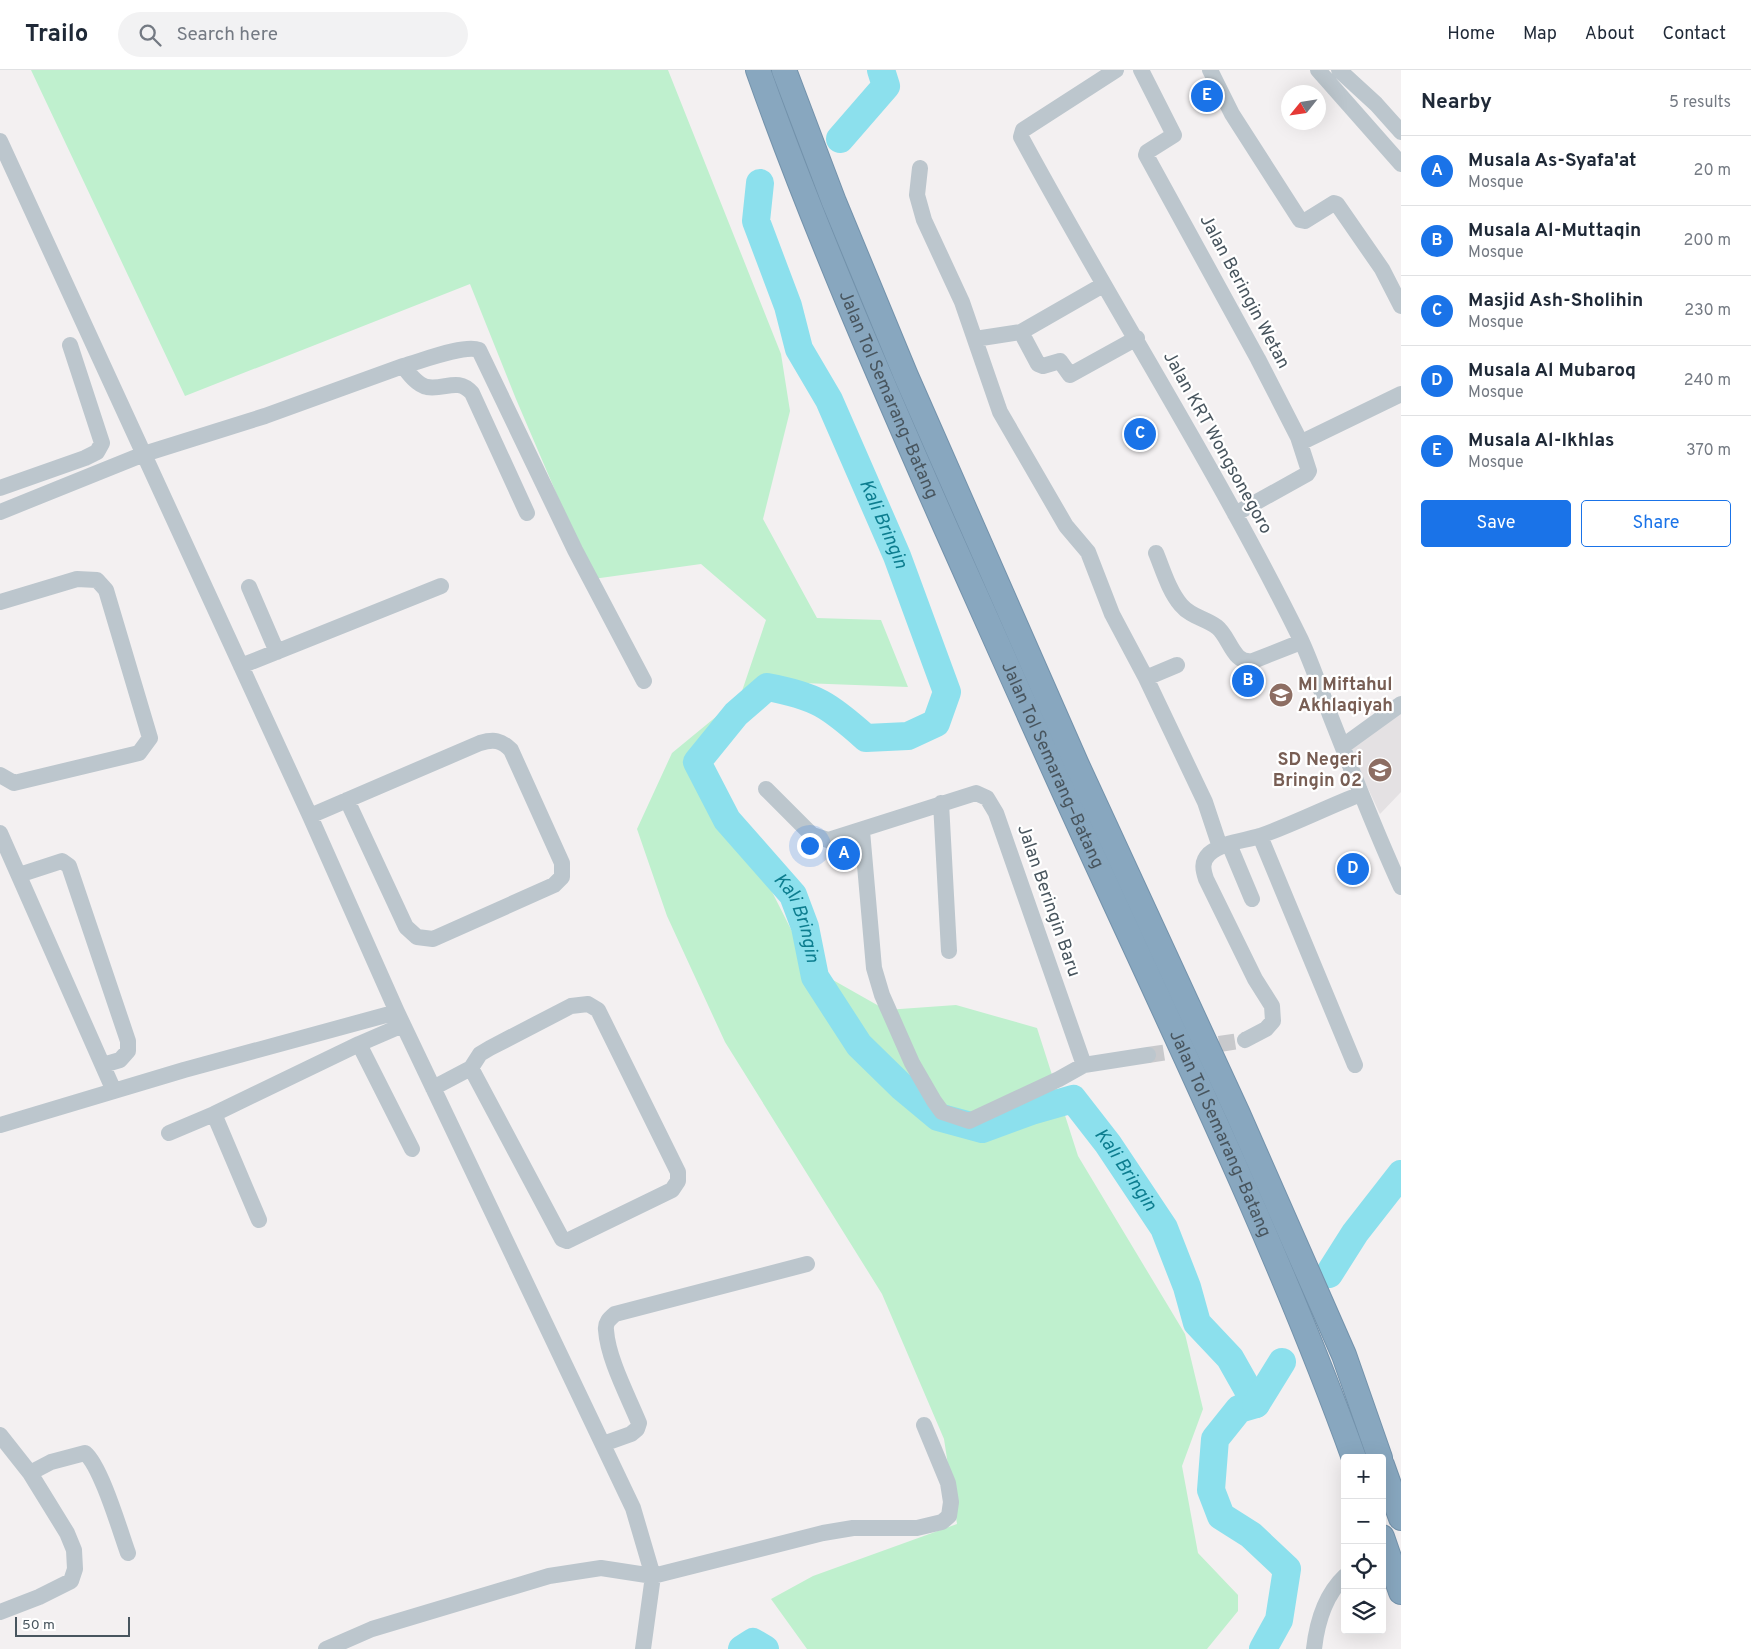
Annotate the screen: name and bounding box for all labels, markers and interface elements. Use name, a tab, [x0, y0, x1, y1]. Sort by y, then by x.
search box	[118, 12, 468, 57]
text: Trailo	[25, 20, 88, 50]
icon: search	[136, 21, 164, 49]
text: Search here	[176, 23, 278, 47]
text: Home	[1447, 23, 1495, 46]
text: Map	[1523, 23, 1557, 46]
text: About	[1585, 23, 1634, 46]
text: Contact	[1662, 23, 1726, 46]
pin: E	[1191, 77, 1223, 115]
north arrow	[1281, 85, 1326, 130]
text: Nearby	[1421, 89, 1492, 116]
text: 5 results	[1669, 93, 1731, 113]
text: Musala As-Syafa'at	[1468, 149, 1637, 173]
text: A	[1431, 161, 1443, 181]
text: 20 m	[1694, 161, 1731, 181]
text: Mosque	[1468, 173, 1524, 193]
street label: Jalan Beringin Wetan	[1194, 211, 1294, 373]
text: Musala Al-Muttaqin	[1468, 219, 1641, 243]
text: B	[1431, 231, 1443, 251]
text: 200 m	[1683, 231, 1731, 251]
text: Mosque	[1468, 243, 1524, 263]
street label: Jalan Tol Semarang–Batang	[833, 287, 943, 503]
text: Masjid Ash-Sholihin	[1468, 289, 1643, 313]
text: C	[1432, 301, 1442, 321]
text: 230 m	[1684, 301, 1731, 321]
text: Mosque	[1468, 313, 1524, 333]
street label: Jalan KRT Wongsonegoro	[1157, 347, 1277, 539]
text: Musala Al Mubaroq	[1468, 359, 1636, 383]
text: D	[1431, 371, 1443, 391]
text: 240 m	[1684, 371, 1731, 391]
text: Mosque	[1468, 383, 1524, 403]
pin: C	[1124, 415, 1156, 453]
text: Musala Al-Ikhlas	[1468, 429, 1614, 453]
text: E	[1432, 441, 1442, 461]
text: 370 m	[1686, 441, 1731, 461]
text: Mosque	[1468, 453, 1524, 473]
water label: Kali Bringin	[853, 476, 913, 573]
button: Save	[1421, 500, 1571, 547]
button: Share	[1581, 500, 1731, 547]
street label: Jalan Tol Semarang–Batang	[996, 658, 1109, 872]
pin: B	[1232, 662, 1264, 700]
place label: MI Miftahul Akhlaqiyah	[1298, 674, 1393, 718]
school or university icon: MI Miftahul Akhlaqiyah	[1268, 682, 1294, 708]
place label: SD Negeri Bringin 02	[1273, 749, 1362, 793]
school or university icon: SD Negeri Bringin 02	[1367, 757, 1393, 783]
street label: Jalan Beringin Baru	[1011, 822, 1085, 980]
your location	[797, 833, 823, 859]
pin: A	[828, 835, 860, 873]
pin: D	[1337, 850, 1369, 888]
water label: Kali Bringin	[768, 869, 824, 965]
street label: Jalan Tol Semarang–Batang	[1164, 1026, 1276, 1241]
water label: Kali Bringin	[1089, 1124, 1162, 1217]
map controls	[1341, 1454, 1386, 1634]
button: +	[1341, 1454, 1386, 1499]
button: −	[1341, 1499, 1386, 1544]
button: locate	[1341, 1544, 1386, 1589]
button: layers	[1341, 1589, 1386, 1634]
scale bar	[15, 1614, 130, 1637]
text: 50 m	[22, 1617, 55, 1634]

